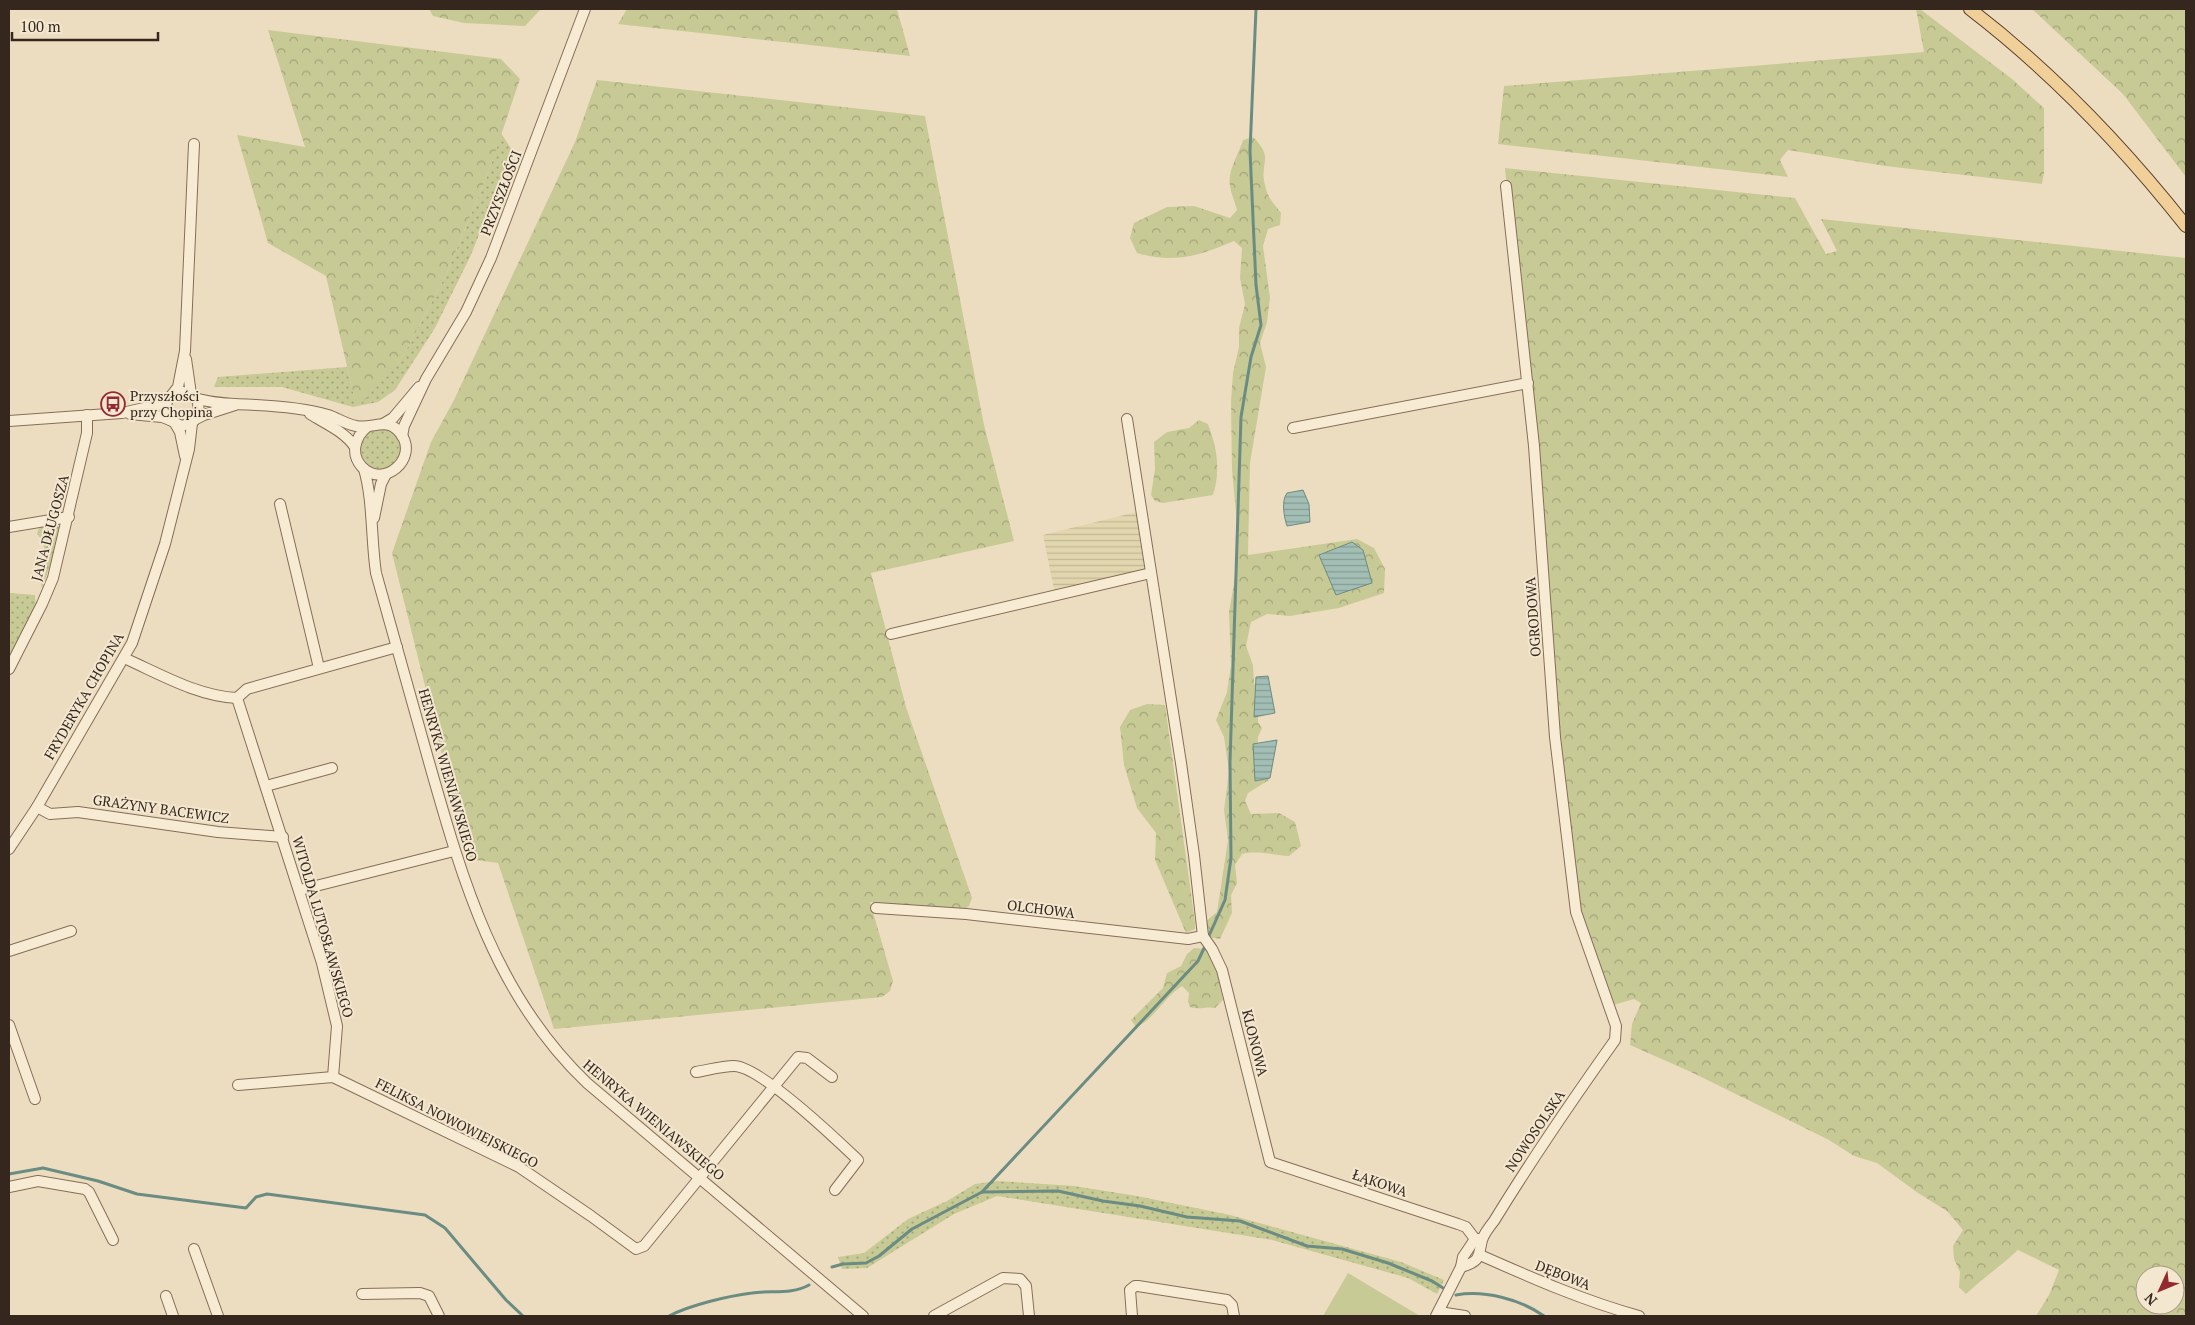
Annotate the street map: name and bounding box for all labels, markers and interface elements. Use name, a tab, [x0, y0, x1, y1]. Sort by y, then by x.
scale bar	[12, 10, 159, 42]
text: 100 m	[20, 16, 61, 36]
street label: PRZYSZŁOŚCI	[476, 147, 525, 238]
place label: Przyszłości przy Chopina	[130, 386, 213, 421]
bus stop icon: Przyszłości przy Chopina	[100, 391, 126, 417]
street label: JANA DŁUGOSZA	[26, 472, 73, 583]
street label: OGRODOWA	[1520, 576, 1545, 658]
street label: FRYDERYKA CHOPINA	[39, 628, 128, 763]
street label: HENRYKA WIENIAWSKIEGO	[415, 686, 482, 864]
street label: GRAŻYNY BACEWICZ	[92, 790, 230, 827]
street label: WITOLDA LUTOSŁAWSKIEGO	[288, 834, 359, 1020]
street label: OLCHOWA	[1006, 895, 1076, 922]
street label: KLONOWA	[1238, 1007, 1273, 1079]
street label: HENRYKA WIENIAWSKIEGO	[580, 1055, 729, 1185]
street label: FELIKSA NOWOWIEJSKIEGO	[372, 1073, 542, 1172]
street label: NOWOSOLSKA	[1500, 1086, 1569, 1175]
street label: ŁĄKOWA	[1350, 1164, 1411, 1201]
street label: DĘBOWA	[1533, 1255, 1594, 1294]
north arrow	[2135, 1265, 2185, 1315]
text: N	[2140, 1289, 2161, 1310]

